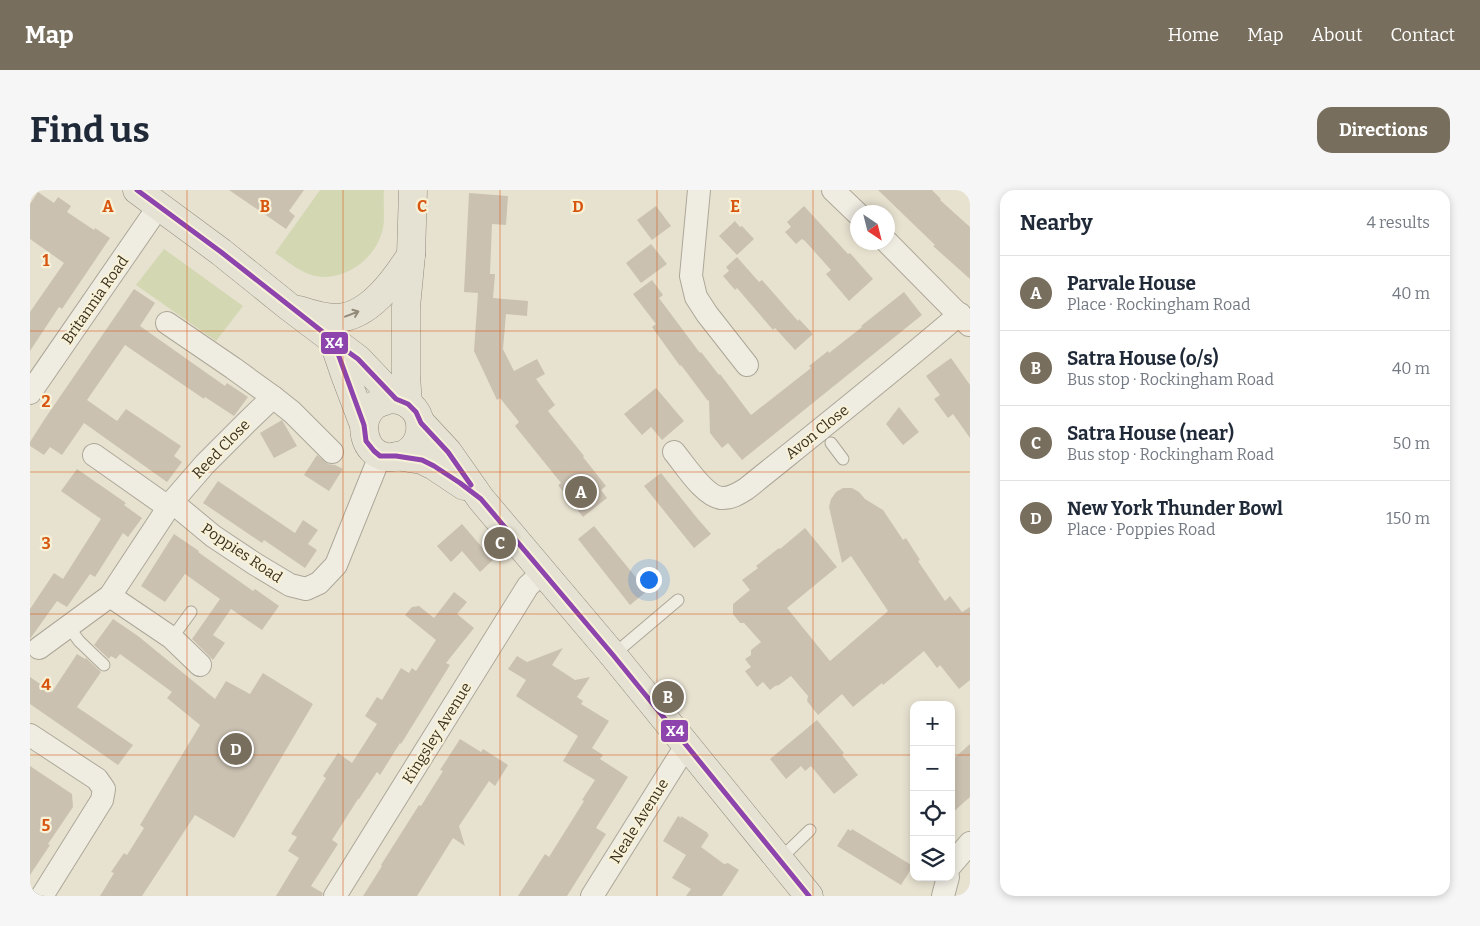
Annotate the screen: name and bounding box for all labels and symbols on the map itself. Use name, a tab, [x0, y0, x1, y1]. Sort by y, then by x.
text: A	[102, 197, 114, 216]
text: B	[260, 197, 270, 216]
text: C	[417, 197, 427, 216]
text: D	[572, 197, 584, 216]
text: E	[730, 197, 740, 216]
north arrow	[850, 205, 895, 250]
text: 1	[43, 251, 50, 270]
street label: Britannia Road	[58, 252, 132, 348]
one-way arrow	[344, 309, 359, 318]
line badge: X4	[320, 331, 349, 355]
text: X4	[325, 335, 344, 352]
text: 2	[41, 392, 51, 411]
street label: Avon Close	[782, 401, 852, 463]
street label: Reed Close	[188, 416, 254, 482]
pin: A	[565, 473, 597, 511]
street label: Poppies Road	[198, 519, 286, 587]
pin: C	[484, 524, 516, 562]
text: 3	[41, 534, 51, 553]
your location	[636, 567, 662, 593]
text: 4	[41, 675, 51, 694]
pin: B	[652, 678, 684, 716]
street label: Kingsley Avenue	[399, 679, 475, 787]
line badge: X4	[660, 719, 689, 743]
text: X4	[666, 723, 685, 740]
pin: D	[220, 730, 252, 768]
street label: Neale Avenue	[606, 775, 672, 867]
text: 5	[42, 816, 51, 835]

